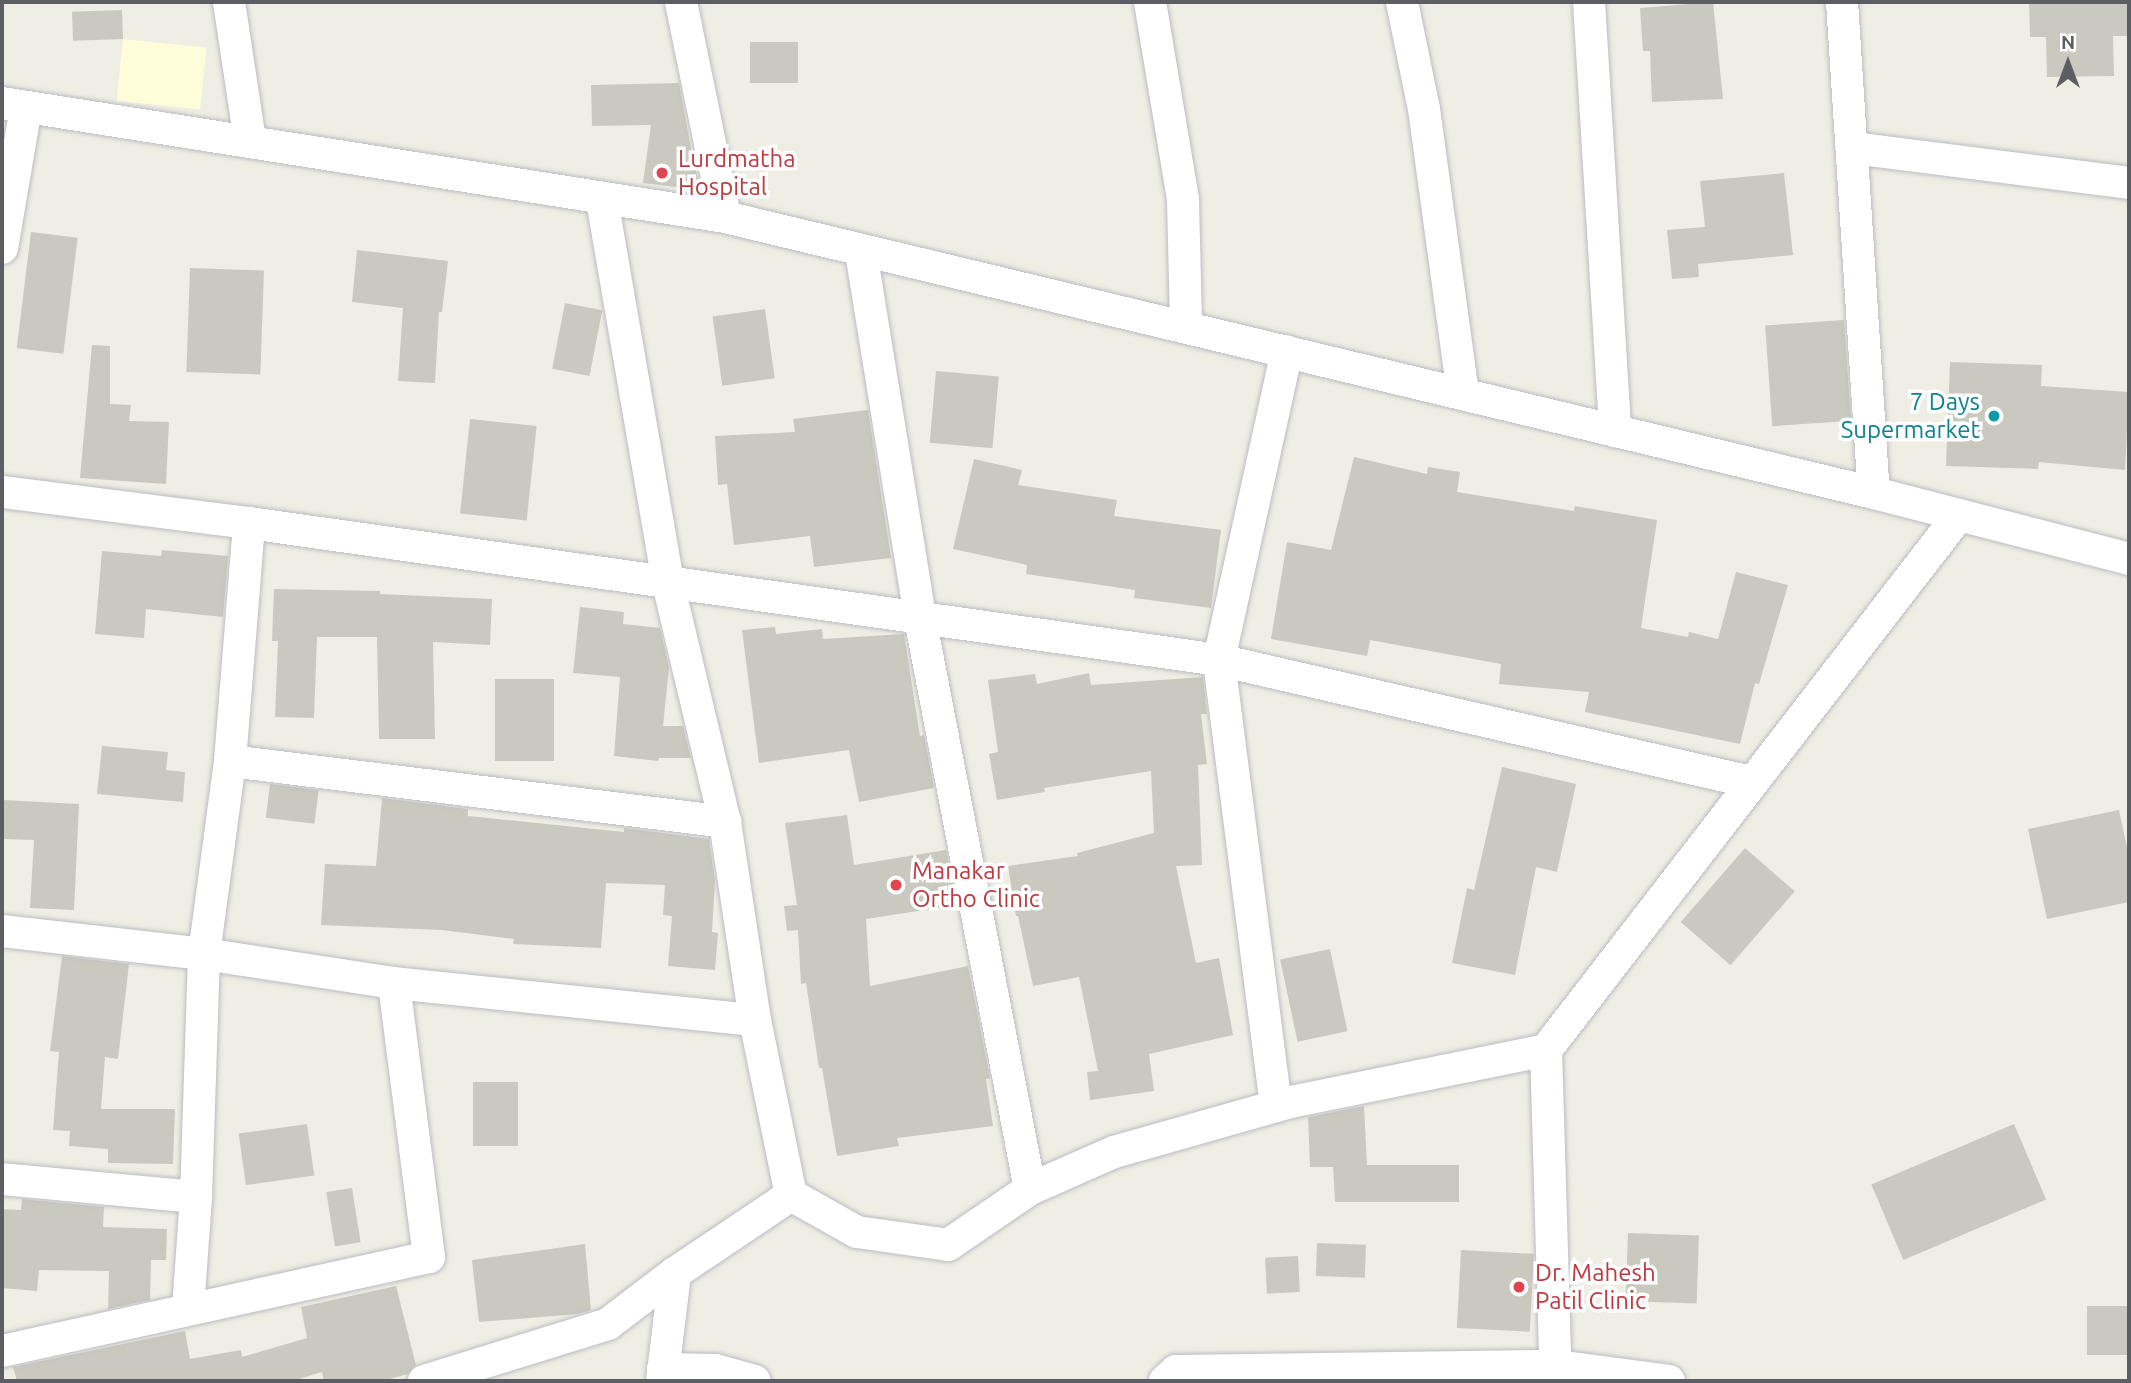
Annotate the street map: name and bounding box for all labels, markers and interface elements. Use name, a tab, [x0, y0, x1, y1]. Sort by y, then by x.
north arrow	[2033, 28, 2103, 98]
text: N	[2061, 31, 2075, 53]
place label: Lurdmatha Hospital	[678, 145, 796, 201]
marker: Lurdmatha Hospital	[652, 163, 672, 183]
place label: 7 Days Supermarket	[1841, 388, 1980, 444]
marker: 7 Days Supermarket	[1986, 408, 2002, 424]
place label: Manakar Ortho Clinic	[912, 857, 1040, 913]
marker: Manakar Ortho Clinic	[886, 875, 906, 895]
place label: Dr. Mahesh Patil Clinic	[1535, 1259, 1656, 1315]
marker: Dr. Mahesh Patil Clinic	[1509, 1277, 1529, 1297]

